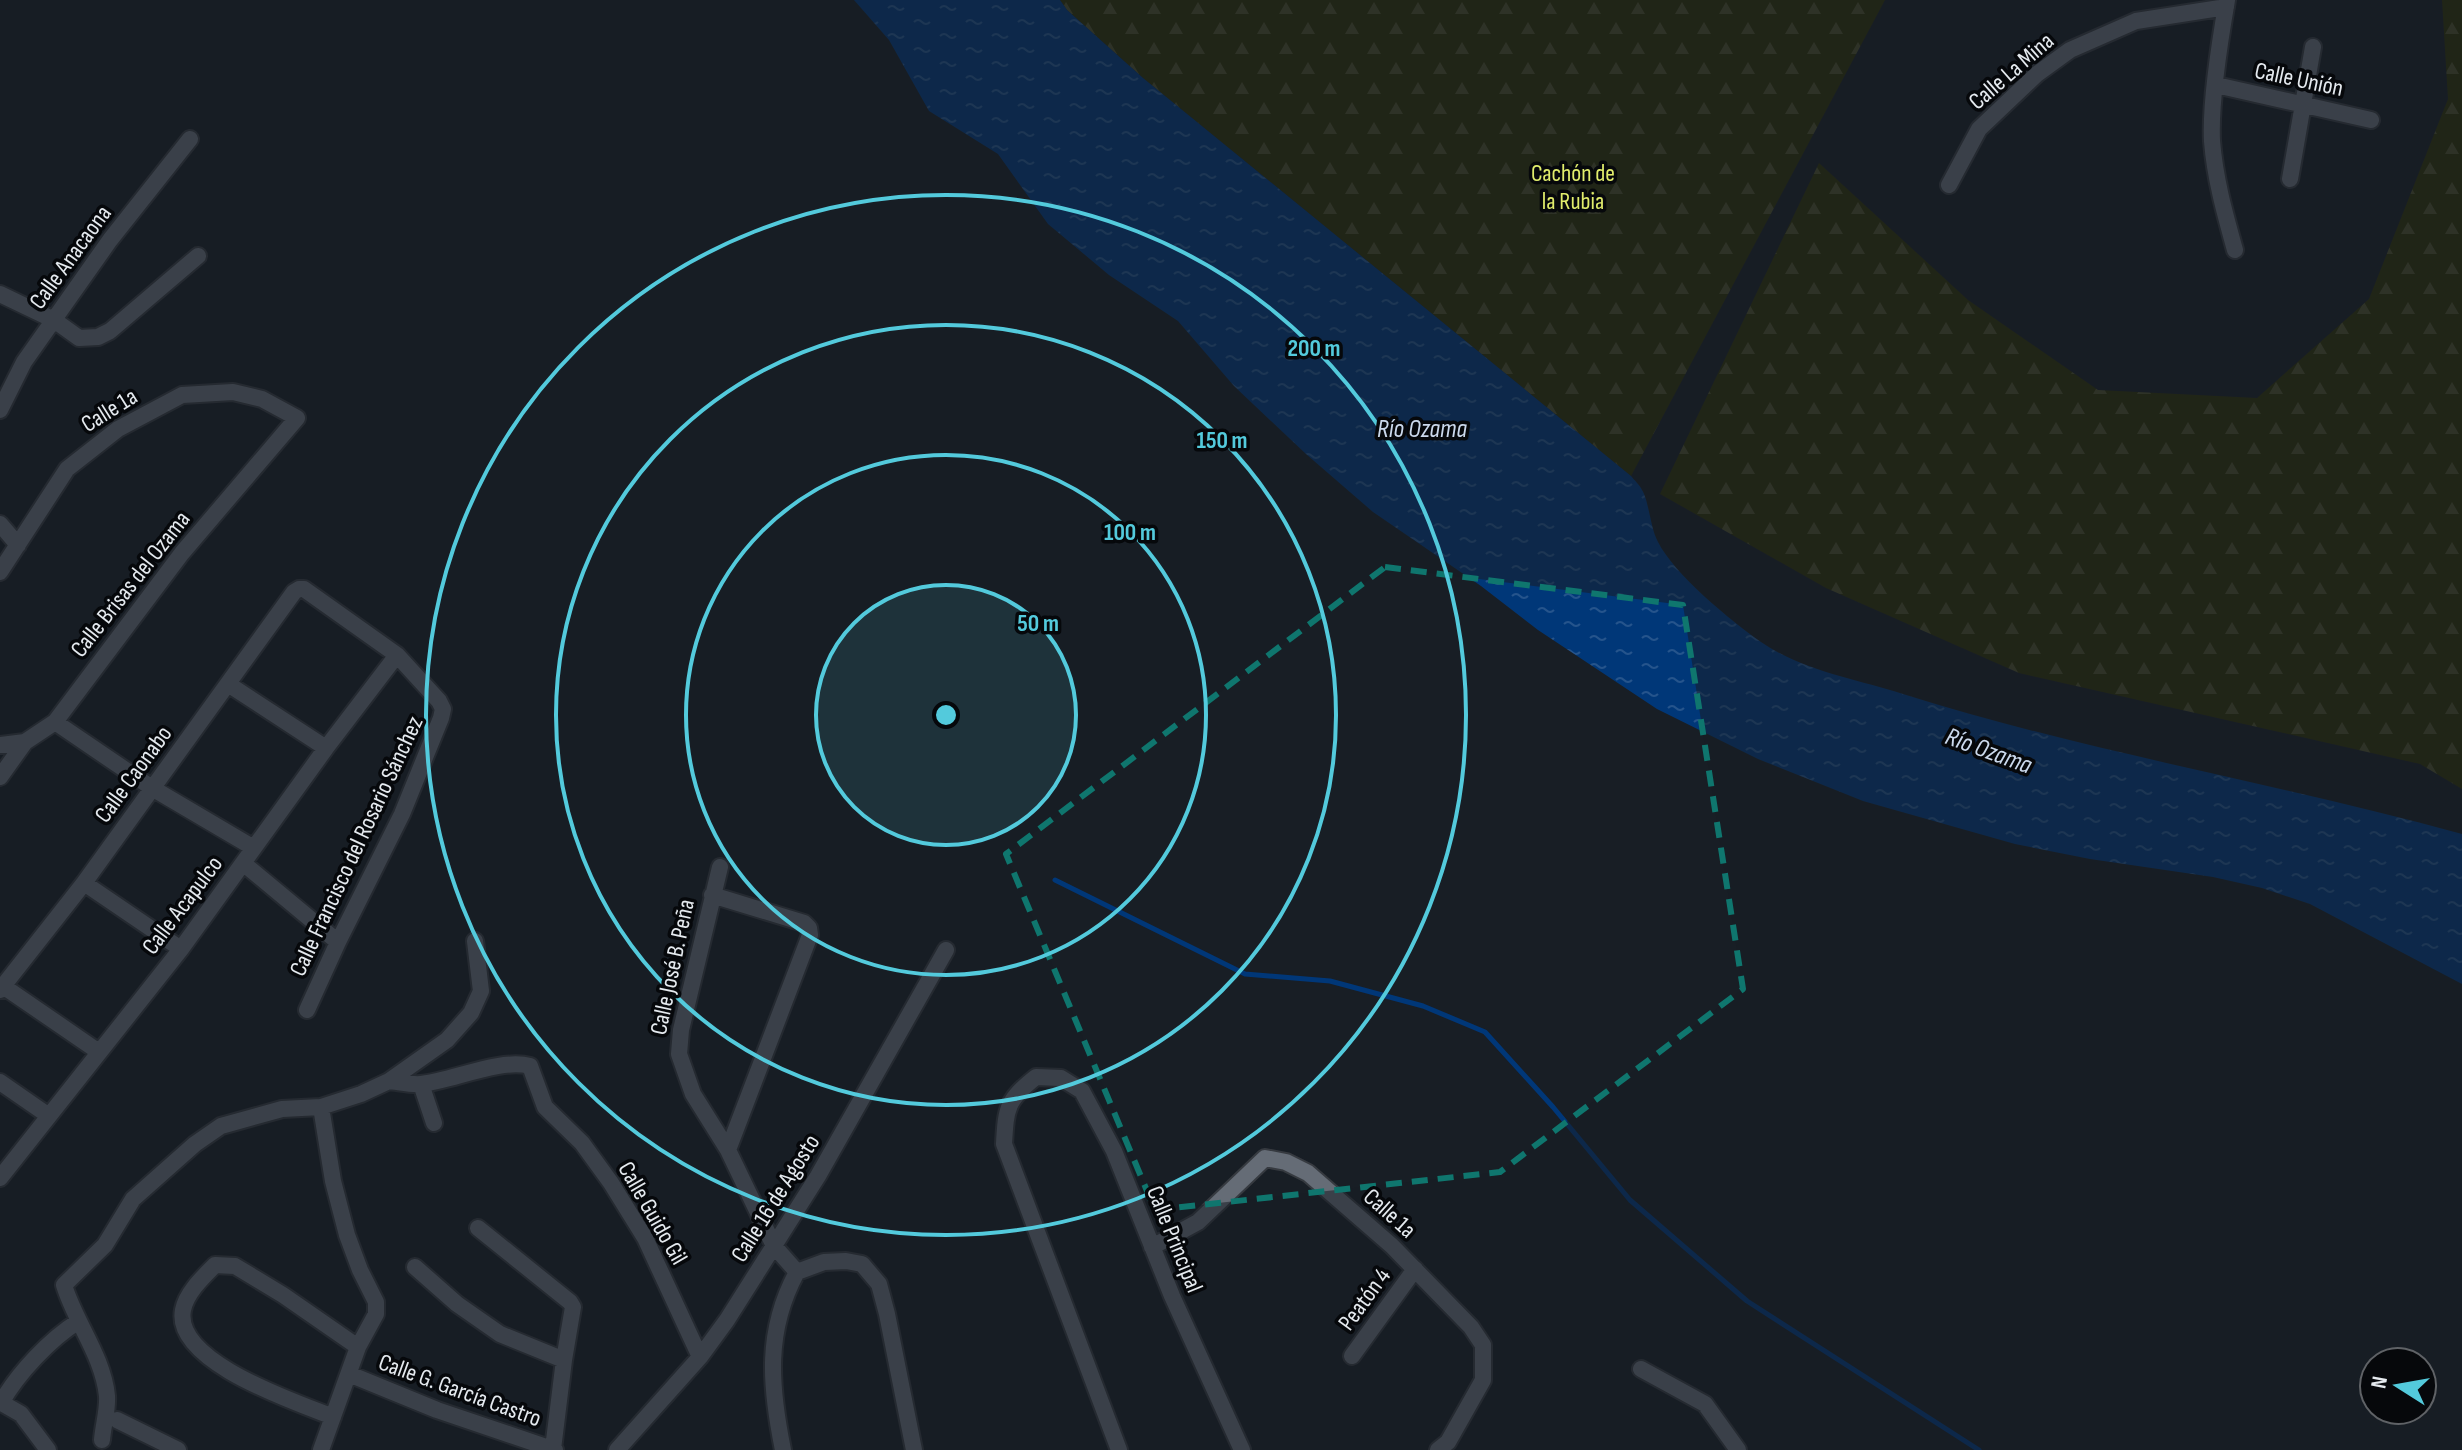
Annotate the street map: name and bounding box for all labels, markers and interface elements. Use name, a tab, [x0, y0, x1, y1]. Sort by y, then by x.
street label: Calle La Mina	[1963, 27, 2060, 116]
street label: Calle Unión	[2252, 56, 2346, 103]
park label: Cachón de la Rubia	[1531, 159, 1615, 216]
street label: Calle Anacaona	[23, 200, 118, 315]
text: 200 m	[1287, 334, 1341, 363]
street label: Calle 1a	[76, 382, 143, 439]
water label: Río Ozama	[1377, 414, 1467, 445]
text: 150 m	[1196, 426, 1248, 455]
street label: Calle Brisas del Ozama	[64, 505, 196, 663]
text: 100 m	[1104, 518, 1156, 547]
text: 50 m	[1017, 609, 1059, 638]
centre of rings	[932, 701, 960, 729]
street label: Calle Francisco del Rosario Sánchez	[283, 711, 430, 981]
street label: Calle Caonabo	[89, 720, 178, 828]
water label: Río Ozama	[1941, 721, 2036, 782]
street label: Calle Acapulco	[136, 850, 229, 960]
street label: Calle José B. Peña	[644, 897, 701, 1038]
street label: Calle 16 de Agosto	[725, 1129, 826, 1267]
street label: Calle Guido Gil	[611, 1157, 694, 1270]
street label: Calle Principal	[1140, 1182, 1209, 1297]
street label: Calle 1a	[1357, 1182, 1422, 1244]
street label: Peatón 4	[1332, 1262, 1397, 1336]
north arrow	[2358, 1346, 2438, 1426]
street label: Calle G. García Castro	[375, 1348, 545, 1433]
text: N	[2365, 1374, 2394, 1391]

